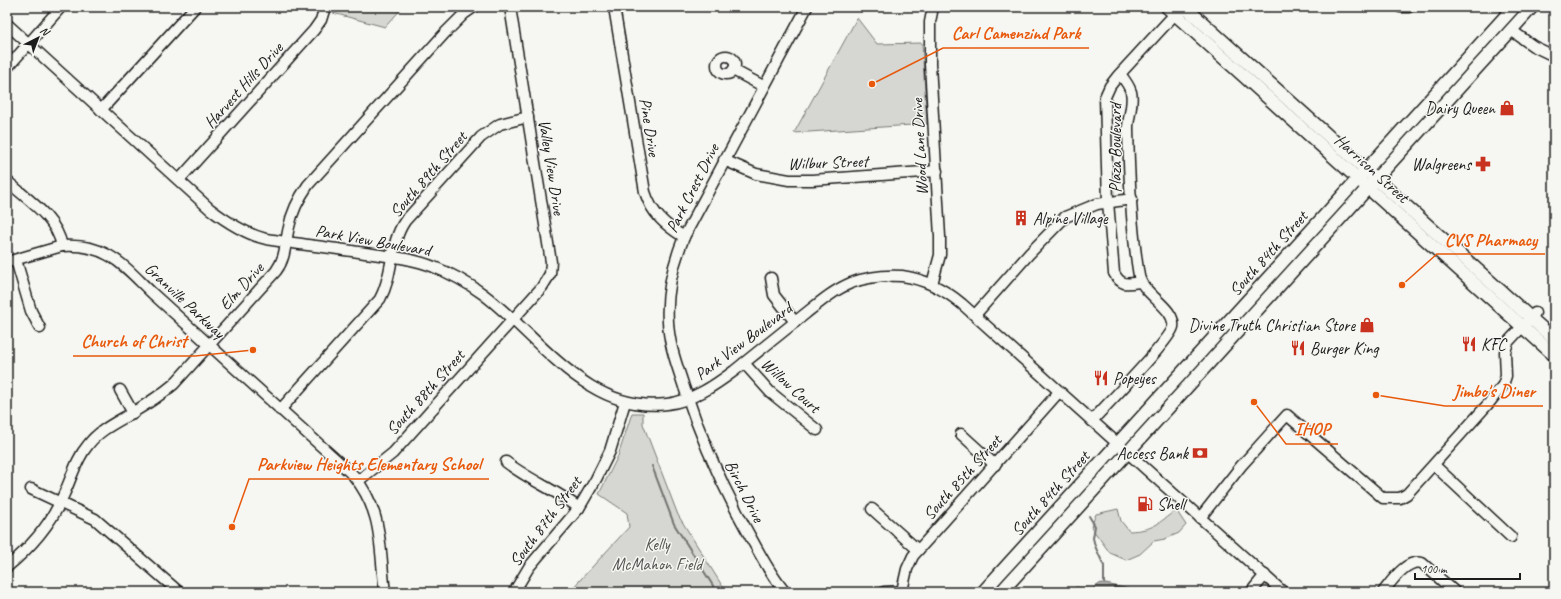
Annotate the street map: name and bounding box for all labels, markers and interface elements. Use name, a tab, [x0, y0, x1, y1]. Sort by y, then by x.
north arrow	[18, 18, 58, 58]
callout: Carl Camenzind Park	[943, 18, 1089, 48]
text: Carl Camenzind Park	[952, 22, 1083, 44]
text: N	[37, 23, 54, 40]
street label: Harvest Hills Drive	[199, 37, 288, 133]
street label: Pine Drive	[635, 96, 665, 159]
street label: Wood Lane Drive	[906, 97, 933, 196]
place label: Dairy Queen	[1425, 98, 1496, 119]
shop icon: Dairy Queen	[1498, 99, 1516, 117]
street label: Plaza Boulevard	[1105, 101, 1126, 193]
street label: Valley View Drive	[534, 118, 570, 218]
street label: South 89th Street	[385, 125, 473, 222]
street label: Harrison Street	[1330, 130, 1415, 209]
street label: Park Crest Drive	[661, 139, 724, 236]
street label: Wilbur Street	[788, 151, 871, 174]
place label: Walgreens	[1412, 154, 1472, 175]
pharmacy icon: Walgreens	[1474, 155, 1492, 173]
street label: South 84th Street	[1225, 205, 1314, 300]
place label: Alpine Village	[1033, 208, 1109, 229]
building icon: Alpine Village	[1012, 209, 1030, 227]
street label: Park View Boulevard	[314, 220, 434, 261]
callout: CVS Pharmacy	[1437, 224, 1545, 254]
text: CVS Pharmacy	[1445, 229, 1539, 251]
street label: Elm Drive	[215, 257, 269, 314]
street label: Granville Parkway	[140, 258, 230, 344]
street label: Park View Boulevard	[691, 297, 798, 385]
place label: Divine Truth Christian Store	[1189, 315, 1356, 336]
shop icon: Divine Truth Christian Store	[1358, 316, 1376, 334]
callout: Church of Christ	[73, 326, 195, 356]
text: Church of Christ	[81, 330, 190, 352]
place label: KFC	[1481, 334, 1508, 355]
restaurant icon: KFC	[1460, 335, 1478, 353]
place label: Burger King	[1310, 338, 1380, 359]
restaurant icon: Burger King	[1289, 339, 1307, 357]
street label: South 88th Street	[382, 344, 471, 439]
street label: Willow Court	[757, 353, 826, 419]
place label: Popeyes	[1113, 368, 1158, 389]
restaurant icon: Popeyes	[1092, 369, 1110, 387]
callout: Jimbo's Diner	[1445, 376, 1543, 406]
text: Jimbo's Diner	[1451, 380, 1538, 402]
callout: IHOP	[1286, 414, 1338, 444]
text: IHOP	[1294, 418, 1332, 440]
street label: South 85th Street	[919, 429, 1008, 524]
place label: Access Bank	[1117, 443, 1190, 464]
bank icon: Access Bank	[1191, 444, 1209, 462]
street label: South 84th Street	[1007, 445, 1096, 540]
callout: Parkview Heights Elementary School	[249, 449, 489, 479]
text: Parkview Heights Elementary School	[257, 453, 485, 475]
street label: Birch Drive	[720, 457, 770, 527]
street label: South 87th Street	[505, 470, 587, 570]
place label: Shell	[1157, 494, 1188, 515]
fuel station icon: Shell	[1136, 495, 1154, 513]
park label: Kelly McMahon Field	[612, 534, 705, 575]
scale bar	[1415, 555, 1520, 581]
text: 100 m	[1421, 561, 1448, 577]

